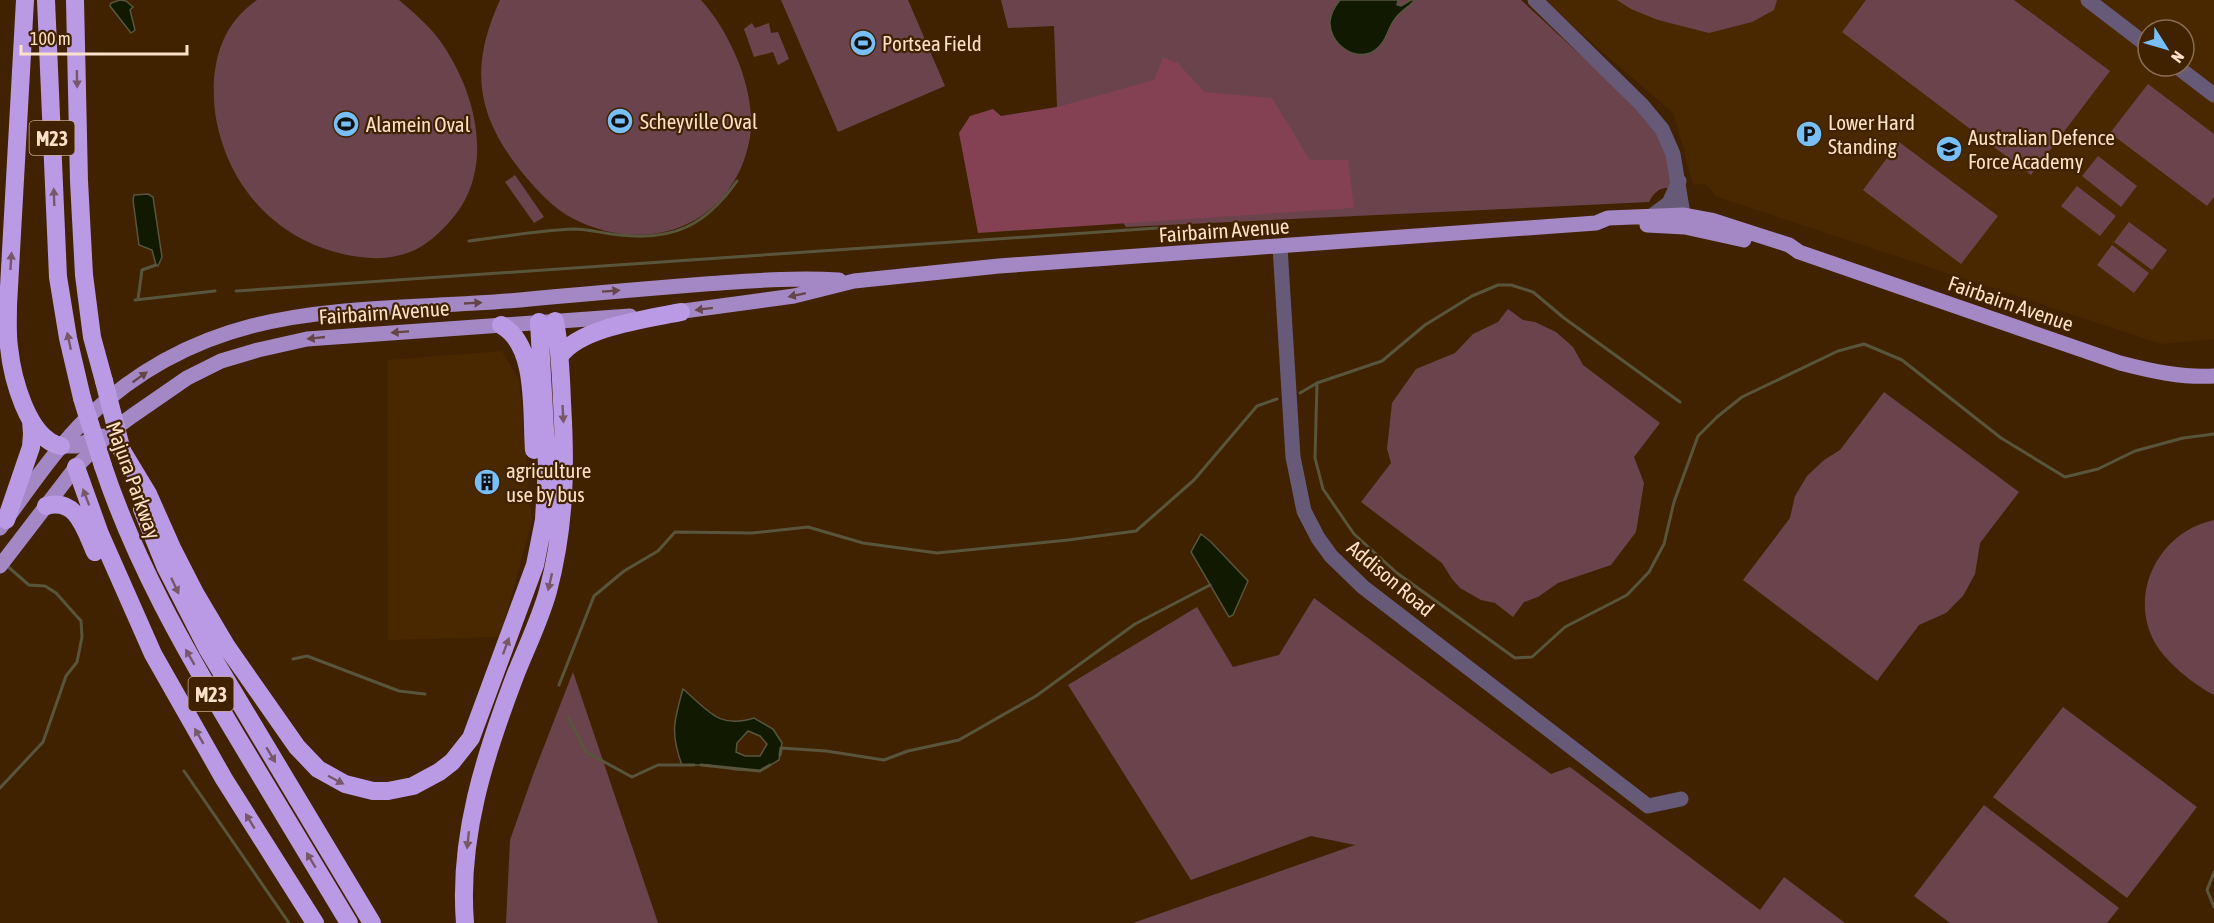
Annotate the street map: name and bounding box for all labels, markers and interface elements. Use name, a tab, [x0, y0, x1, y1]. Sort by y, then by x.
scale bar	[21, 18, 188, 56]
north arrow	[2136, 18, 2196, 78]
text: 100 m	[30, 28, 71, 49]
sports icon: Portsea Field	[848, 28, 878, 58]
place label: Portsea Field	[882, 31, 982, 55]
text: N	[2168, 48, 2188, 66]
one-way arrow	[73, 70, 82, 89]
sports icon: Scheyville Oval	[605, 106, 635, 136]
sports icon: Alamein Oval	[331, 109, 361, 139]
place label: Scheyville Oval	[640, 109, 758, 133]
place label: Lower Hard Standing	[1828, 110, 1915, 158]
place label: Alamein Oval	[366, 112, 471, 136]
parking icon: Lower Hard Standing	[1794, 119, 1824, 149]
road number: M23	[29, 121, 74, 155]
place label: Australian Defence Force Academy	[1968, 125, 2115, 173]
school or university icon: Australian Defence Force Academy	[1934, 134, 1964, 164]
one-way arrow	[50, 188, 59, 207]
street label: Fairbairn Avenue	[1158, 213, 1290, 247]
one-way arrow	[7, 251, 16, 270]
street label: Fairbairn Avenue	[1945, 270, 2077, 336]
one-way arrow	[602, 286, 621, 296]
one-way arrow	[788, 291, 807, 300]
street label: Fairbairn Avenue	[318, 295, 450, 329]
one-way arrow	[463, 298, 482, 307]
one-way arrow	[695, 304, 714, 314]
one-way arrow	[391, 327, 410, 336]
one-way arrow	[64, 332, 74, 351]
one-way arrow	[306, 333, 325, 343]
one-way arrow	[131, 371, 147, 383]
one-way arrow	[558, 405, 568, 424]
street label: Majura Parkway	[102, 418, 166, 542]
place label: agriculture use by bus	[506, 458, 591, 506]
building icon: agriculture use by bus	[472, 467, 502, 497]
one-way arrow	[81, 487, 91, 505]
street label: Addison Road	[1343, 535, 1439, 621]
one-way arrow	[545, 573, 554, 592]
one-way arrow	[170, 577, 179, 594]
one-way arrow	[501, 636, 511, 654]
one-way arrow	[184, 649, 195, 665]
road number: M23	[188, 677, 234, 711]
one-way arrow	[194, 728, 205, 744]
one-way arrow	[266, 747, 276, 764]
one-way arrow	[328, 775, 345, 785]
one-way arrow	[244, 813, 255, 829]
one-way arrow	[463, 830, 473, 849]
one-way arrow	[306, 852, 317, 868]

